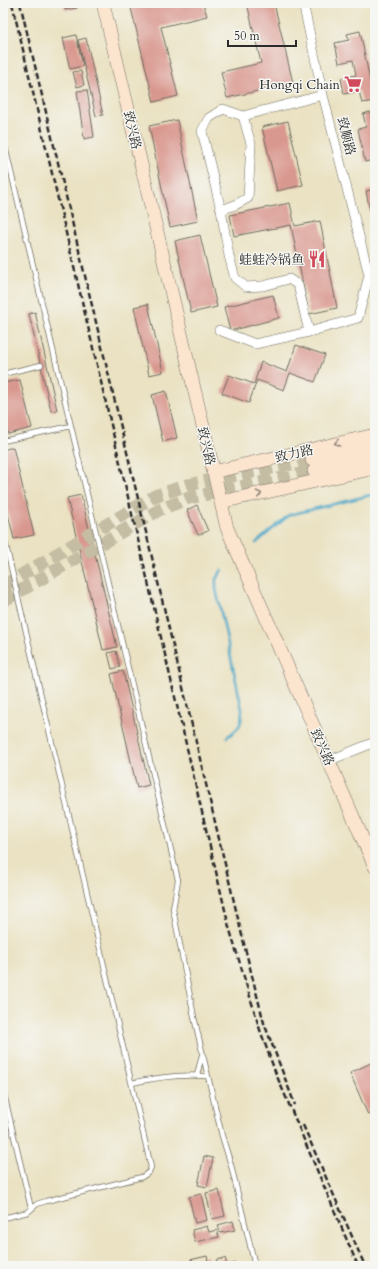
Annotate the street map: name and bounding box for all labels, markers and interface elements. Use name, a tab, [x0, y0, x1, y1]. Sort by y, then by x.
scale bar	[228, 22, 296, 48]
text: 50 m	[234, 28, 261, 44]
supermarket icon: Hongqi Chain	[343, 74, 363, 94]
place label: Hongqi Chain	[260, 76, 341, 94]
street label: 致兴路	[119, 109, 145, 151]
street label: 致顺路	[333, 115, 359, 157]
restaurant icon: 蛙蛙冷锅鱼	[307, 249, 327, 269]
place label: 蛙蛙冷锅鱼	[239, 251, 304, 269]
street label: 致兴路	[193, 425, 219, 467]
one-way arrow	[334, 439, 340, 447]
street label: 致力路	[273, 441, 315, 467]
one-way arrow	[256, 490, 262, 498]
street label: 致兴路	[306, 726, 338, 769]

